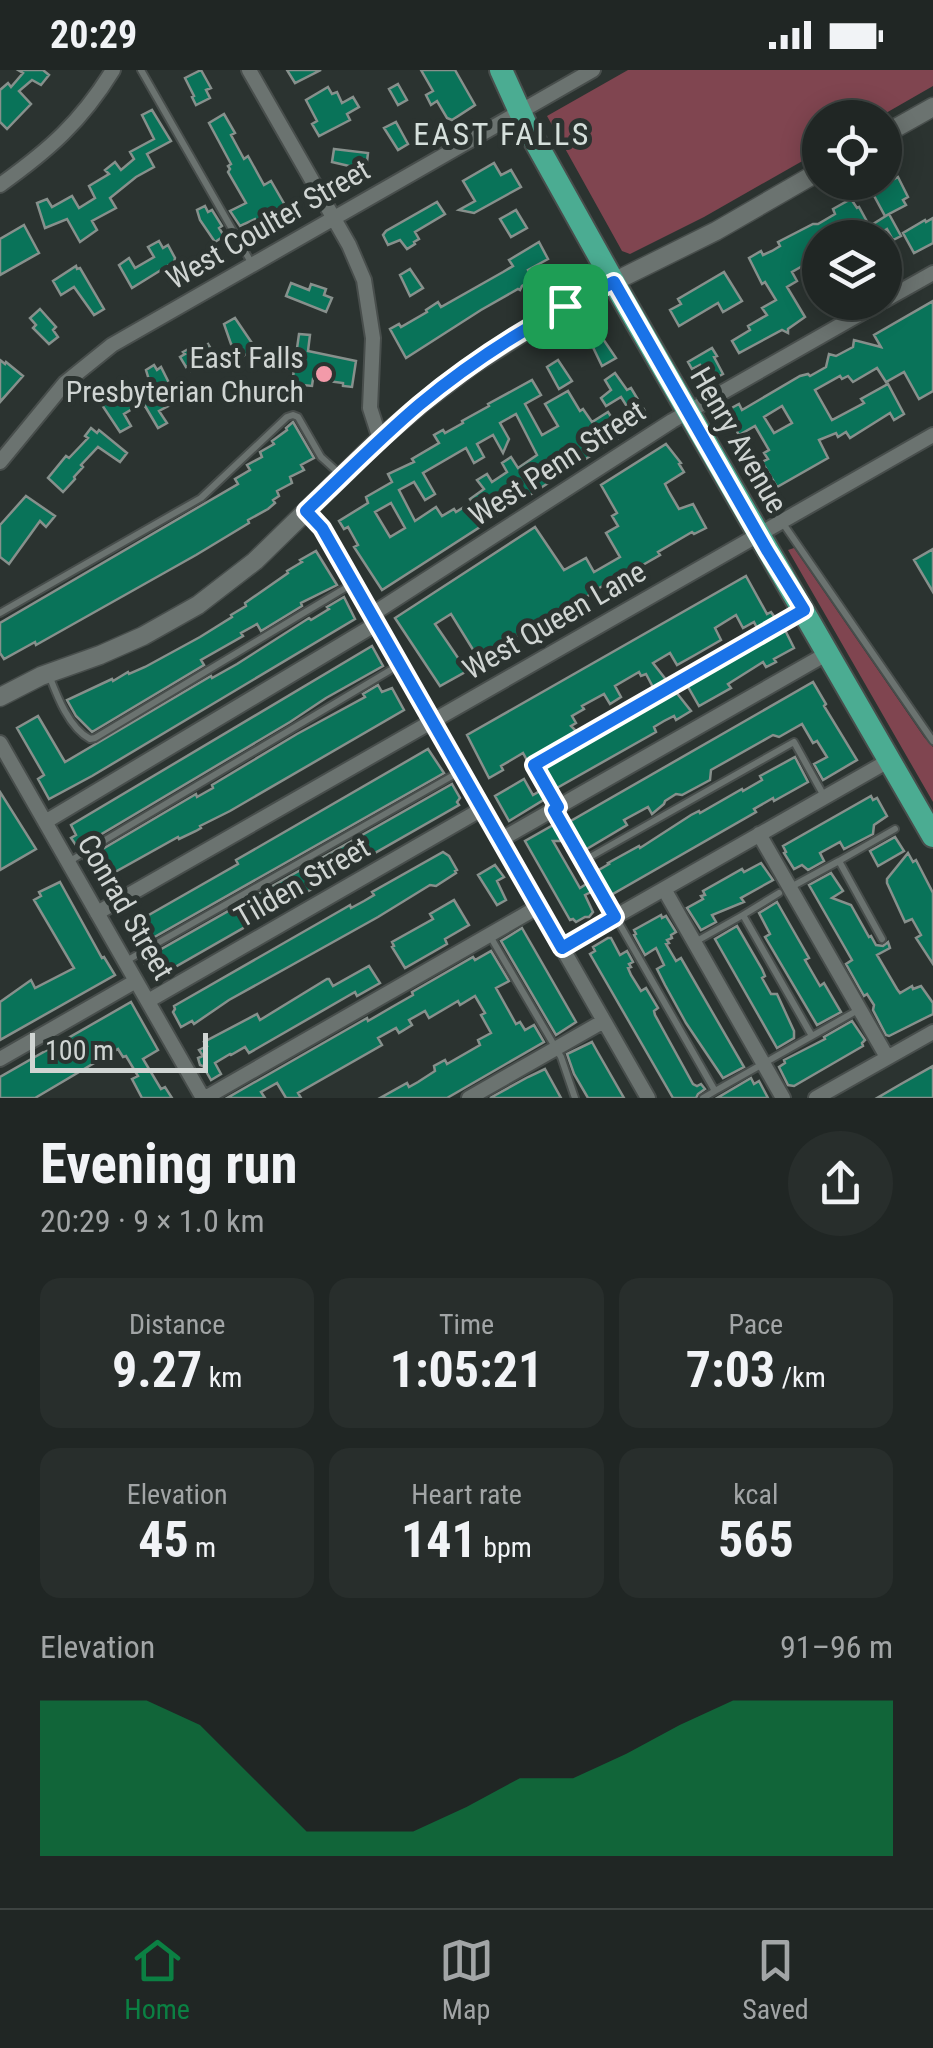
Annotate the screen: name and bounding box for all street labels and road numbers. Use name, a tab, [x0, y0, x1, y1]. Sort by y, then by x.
street label: West Coulter Street	[160, 152, 376, 296]
street label: Henry Avenue	[683, 361, 795, 519]
street label: West Penn Street	[462, 393, 652, 533]
street label: West Queen Lane	[456, 554, 652, 686]
street label: Conrad Street	[70, 828, 182, 986]
street label: Tilden Street	[228, 829, 376, 935]

